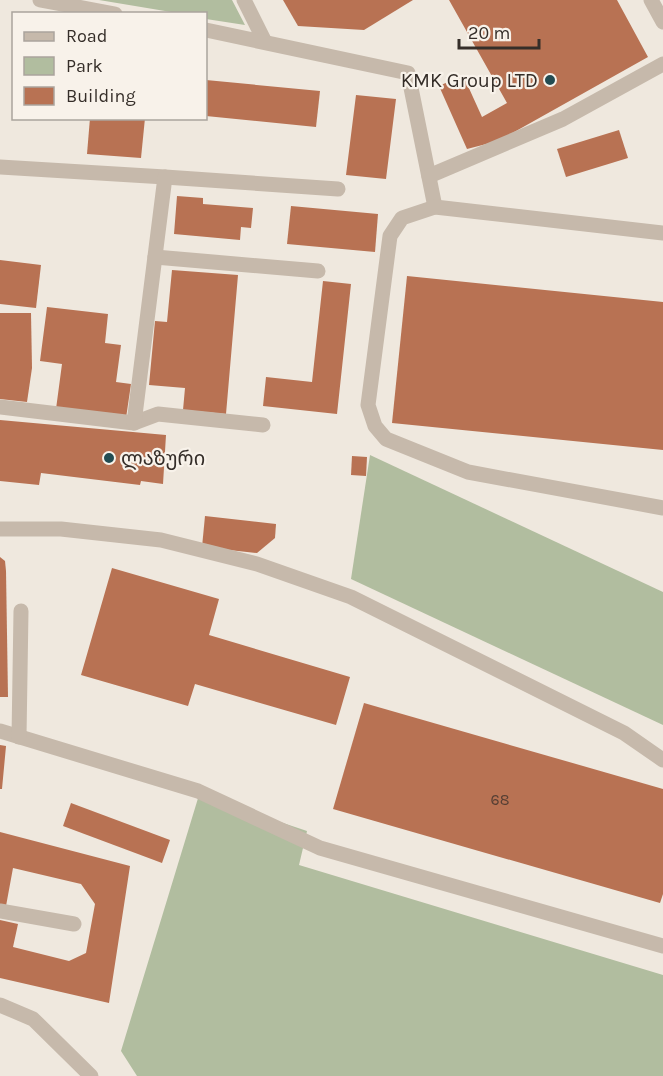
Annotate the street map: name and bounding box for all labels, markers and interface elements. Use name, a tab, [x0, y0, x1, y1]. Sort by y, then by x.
legend	[12, 12, 207, 120]
scale bar	[459, 12, 538, 50]
text: 20 m	[468, 22, 510, 44]
text: Road	[66, 25, 107, 47]
text: Park	[66, 55, 103, 77]
place label: KMK Group LTD	[401, 69, 538, 92]
marker: KMK Group LTD	[543, 73, 557, 87]
text: Building	[66, 85, 136, 107]
place label: ლაზური	[121, 447, 205, 471]
marker: ლაზური	[102, 451, 116, 465]
house number: 68	[491, 790, 510, 809]

